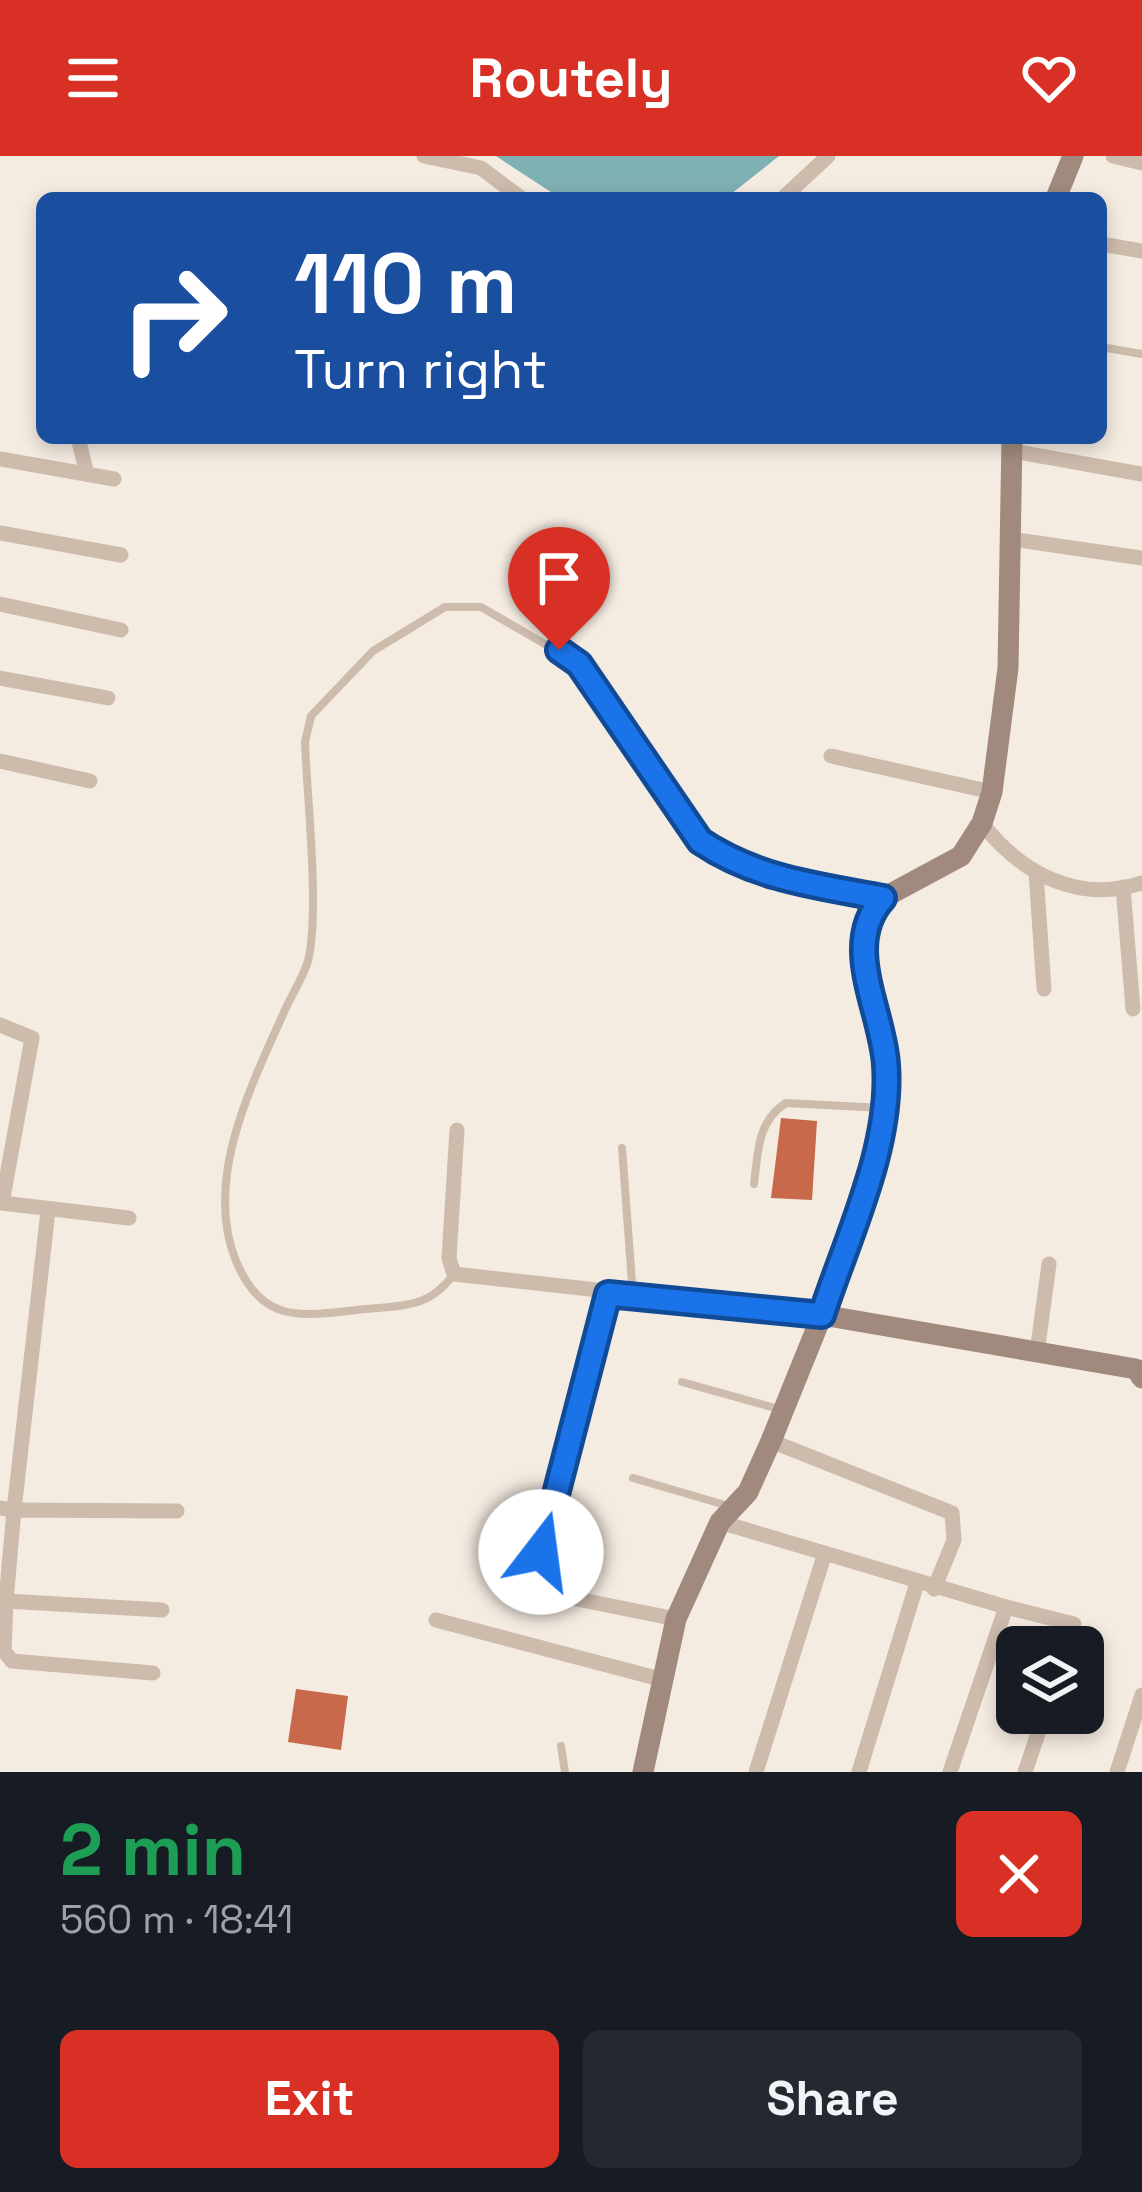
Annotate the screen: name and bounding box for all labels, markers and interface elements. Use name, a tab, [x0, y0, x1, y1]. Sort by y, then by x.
text: Routely	[470, 44, 672, 113]
icon: menu	[60, 45, 126, 111]
icon: heart	[1016, 45, 1082, 111]
text: 110 m	[294, 230, 517, 338]
icon: right	[96, 240, 252, 396]
text: Turn right	[294, 335, 547, 404]
pin	[508, 527, 610, 650]
icon: arrive	[526, 545, 592, 611]
position arrow	[478, 1489, 604, 1615]
map controls	[996, 1626, 1104, 1734]
button: layers	[996, 1626, 1104, 1734]
text: 2 min	[60, 1804, 246, 1896]
button: close	[956, 1811, 1082, 1937]
text: 560 m · 18:41	[60, 1895, 293, 1944]
button: Exit	[60, 2030, 559, 2168]
button: Share	[583, 2030, 1082, 2168]

